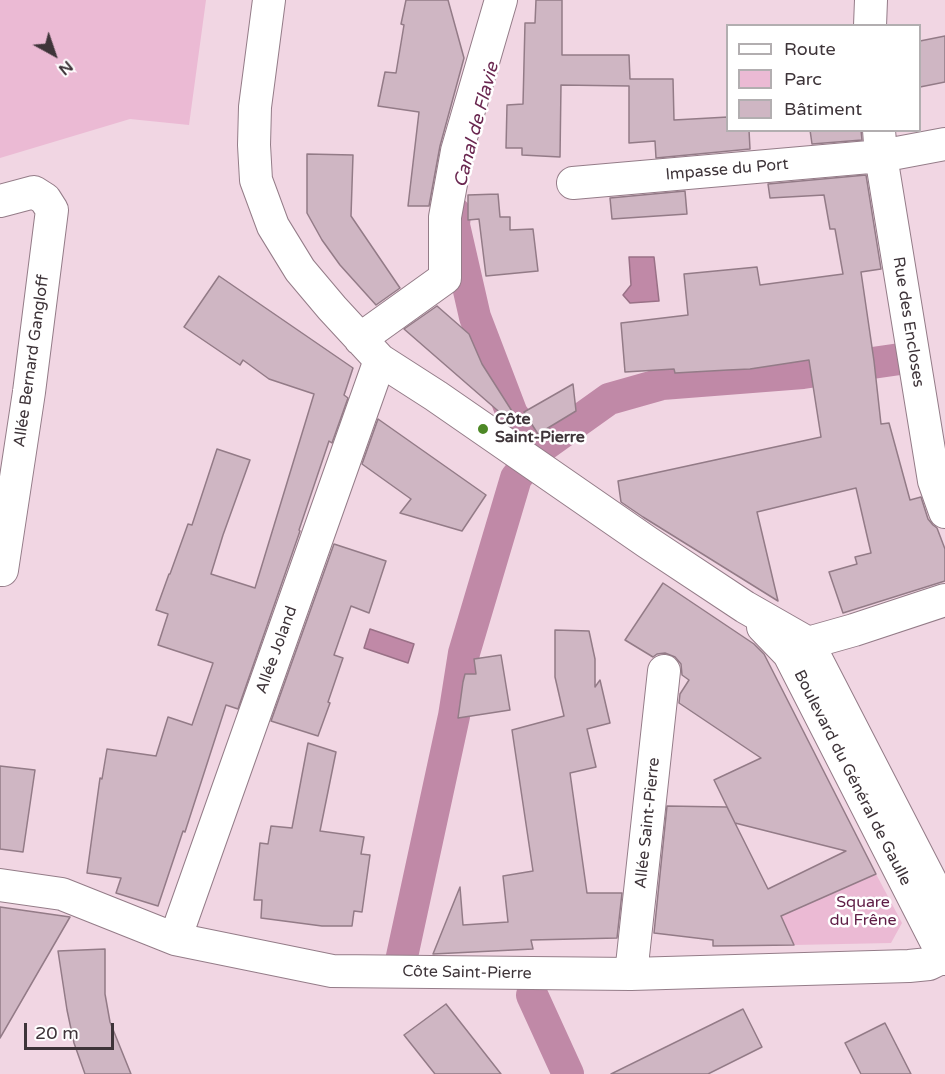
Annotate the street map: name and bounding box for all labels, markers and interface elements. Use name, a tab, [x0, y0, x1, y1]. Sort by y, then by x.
north arrow	[24, 24, 84, 84]
legend	[726, 24, 921, 132]
text: Route	[784, 38, 836, 60]
text: N	[54, 56, 77, 80]
water label: Canal de Flavie	[450, 60, 504, 190]
text: Parc	[784, 68, 822, 90]
text: Bâtiment	[784, 98, 862, 120]
street label: Impasse du Port	[665, 155, 789, 185]
street label: Rue des Encloses	[888, 255, 928, 389]
street label: Allée Bernard Gangloff	[10, 273, 54, 449]
place label: Côte Saint-Pierre	[495, 410, 585, 448]
marker: Côte Saint-Pierre	[476, 422, 490, 436]
street label: Allée Joland	[252, 603, 302, 697]
street label: Boulevard du Général de Gaulle	[789, 667, 915, 889]
street label: Allée Saint-Pierre	[632, 756, 664, 890]
park label: Square du Frêne	[829, 893, 897, 931]
street label: Côte Saint-Pierre	[402, 962, 532, 984]
scale bar	[27, 1011, 117, 1049]
text: 20 m	[35, 1022, 79, 1044]

